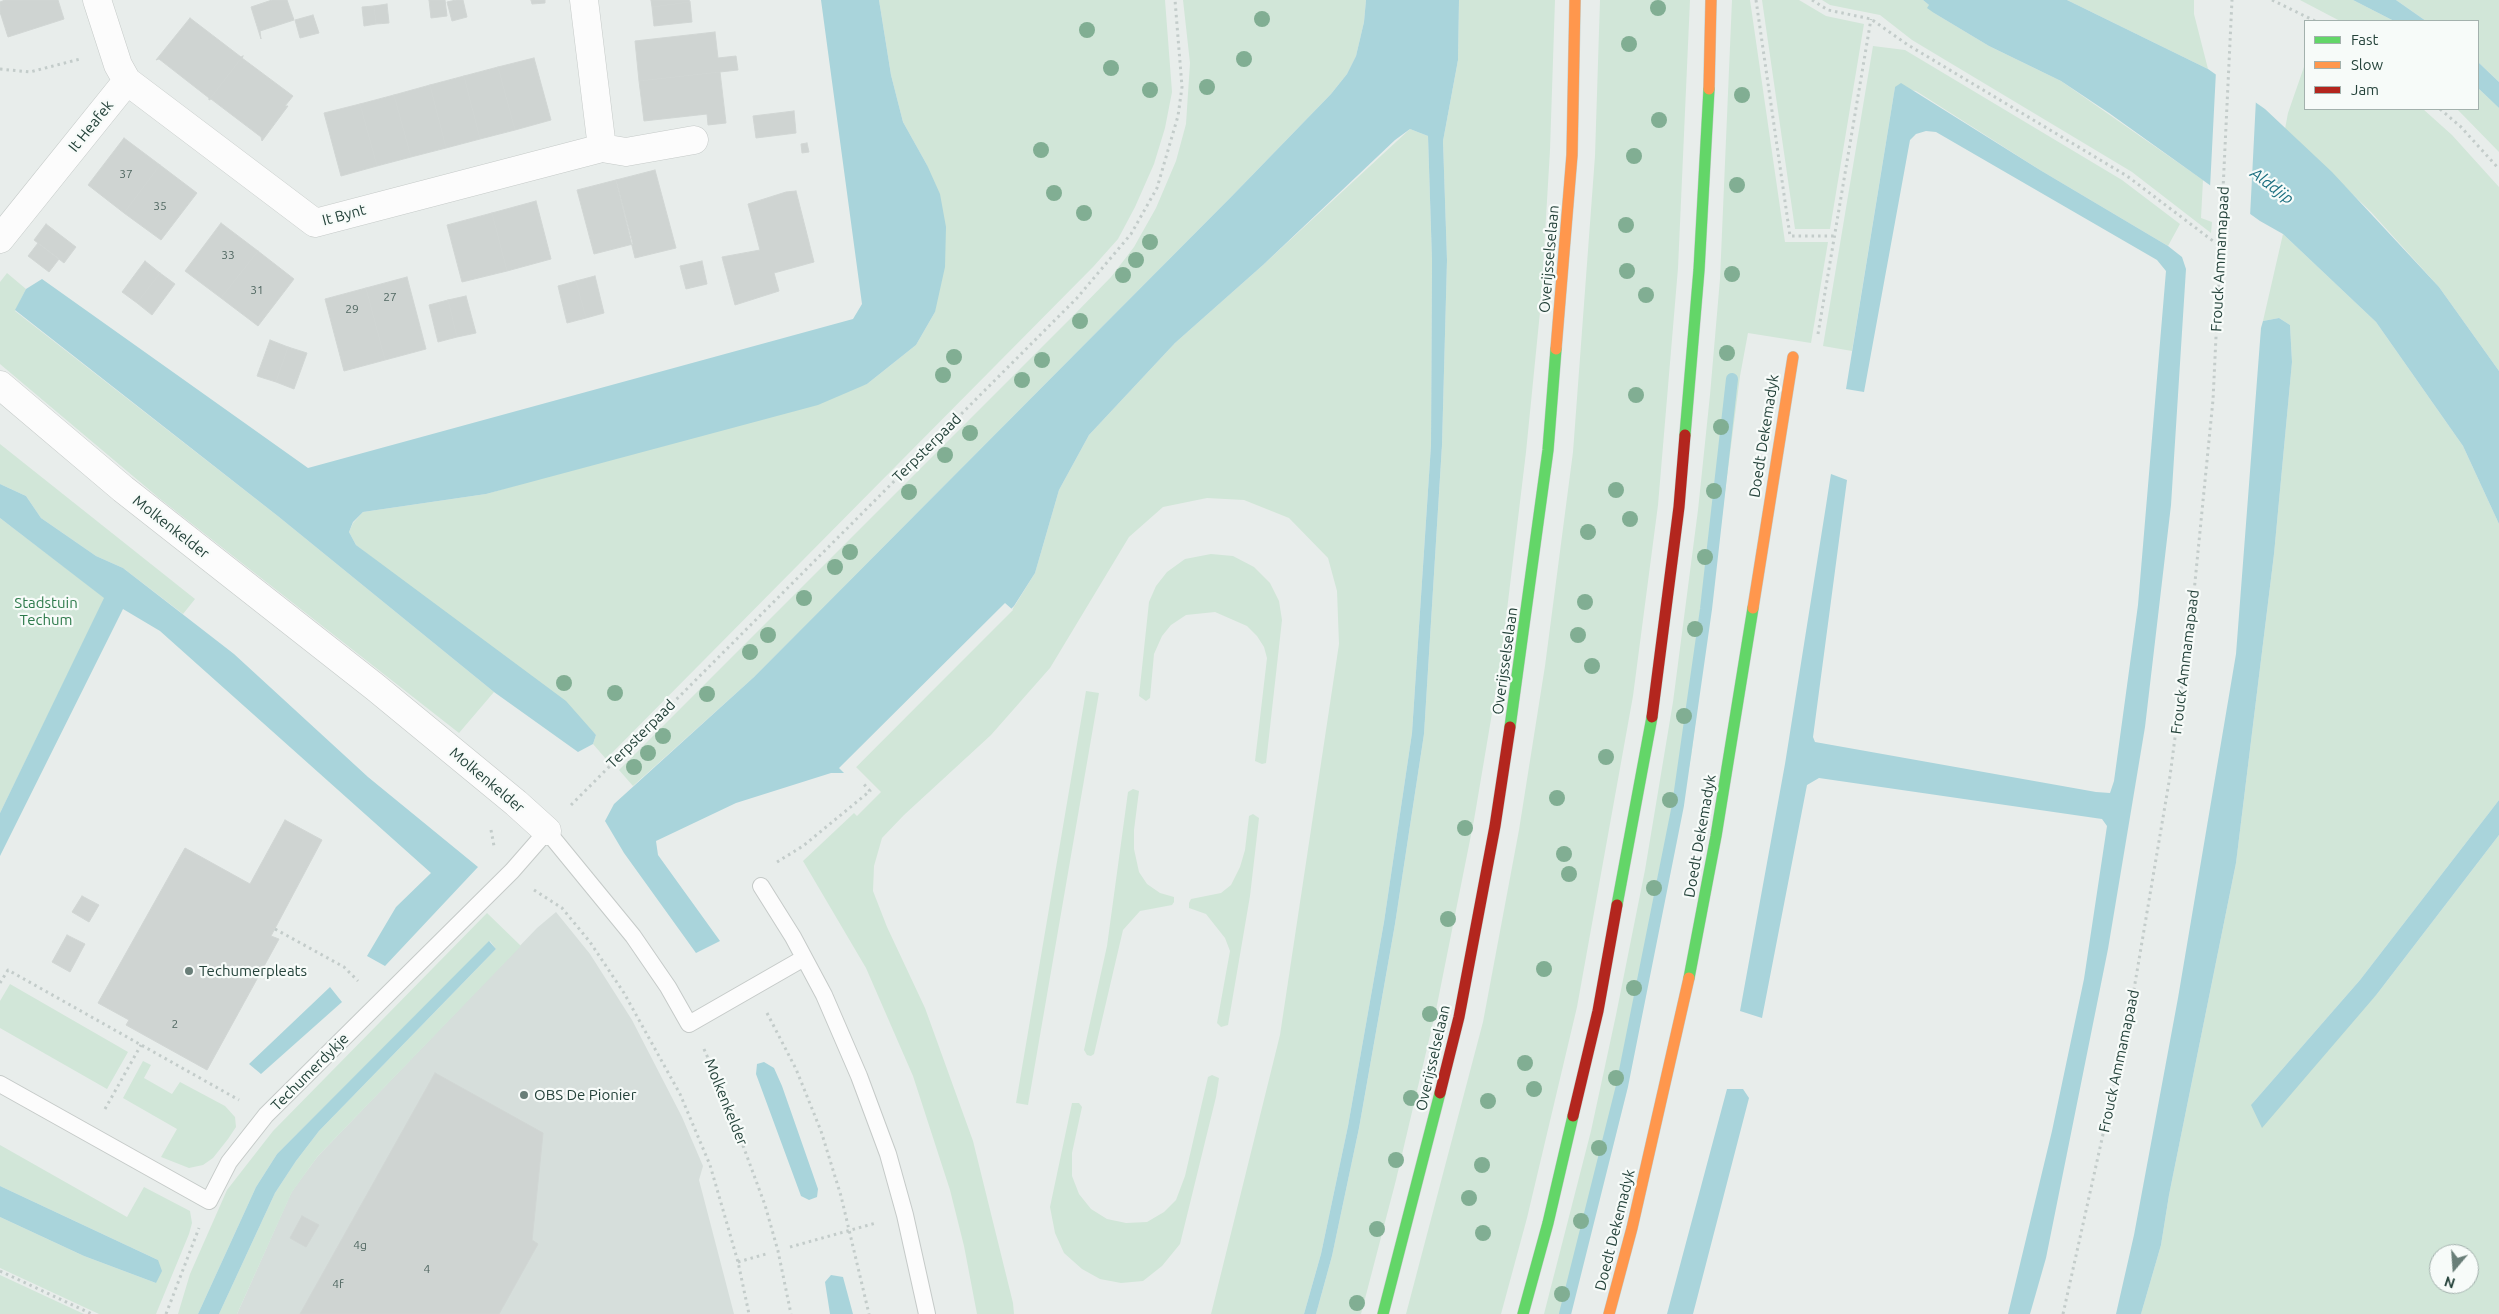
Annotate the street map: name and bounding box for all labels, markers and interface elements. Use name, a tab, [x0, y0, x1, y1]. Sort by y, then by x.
legend	[2304, 20, 2479, 110]
text: Fast	[2351, 31, 2378, 48]
text: Slow	[2351, 56, 2383, 73]
text: Jam	[2351, 81, 2379, 98]
street label: It Heafek	[65, 97, 117, 155]
water label: Alddjip	[2247, 164, 2297, 208]
house number: 37	[119, 167, 133, 181]
street label: Frouck Ammamapaad	[2207, 186, 2233, 332]
house number: 35	[153, 199, 167, 213]
street label: It Bynt	[320, 201, 368, 229]
street label: Overijsselselaan	[1535, 204, 1563, 314]
house number: 33	[221, 248, 235, 262]
house number: 31	[250, 283, 264, 297]
house number: 27	[383, 290, 397, 304]
house number: 29	[345, 302, 359, 316]
street label: Doedt Dekemadyk	[1745, 373, 1783, 499]
street label: Terpsterpaad	[889, 410, 965, 486]
street label: Molkenkelder	[129, 492, 213, 562]
street label: Frouck Ammamapaad	[2167, 589, 2203, 735]
park label: Stadstuin Techum	[14, 594, 78, 629]
street label: Overijsselselaan	[1489, 606, 1521, 716]
street label: Terpsterpaad	[603, 696, 679, 772]
street label: Molkenkelder	[446, 743, 528, 817]
street label: Doedt Dekemadyk	[1680, 773, 1720, 899]
place label: Techumerpleats	[199, 962, 307, 980]
marker: Techumerpleats	[183, 965, 195, 977]
street label: Frouck Ammamapaad	[2095, 988, 2143, 1134]
street label: Overijsselselaan	[1412, 1003, 1454, 1113]
house number: 2	[172, 1017, 178, 1031]
street label: Techumerdykje	[267, 1029, 353, 1115]
street label: Molkenkelder	[700, 1056, 752, 1148]
place label: OBS De Pionier	[534, 1086, 636, 1104]
marker: OBS De Pionier	[518, 1089, 530, 1101]
street label: Doedt Dekemadyk	[1591, 1167, 1639, 1293]
house number: 4g	[353, 1238, 367, 1252]
north arrow	[2429, 1244, 2479, 1294]
house number: 4	[424, 1262, 430, 1276]
text: N	[2442, 1273, 2457, 1292]
house number: 4f	[332, 1277, 344, 1291]

